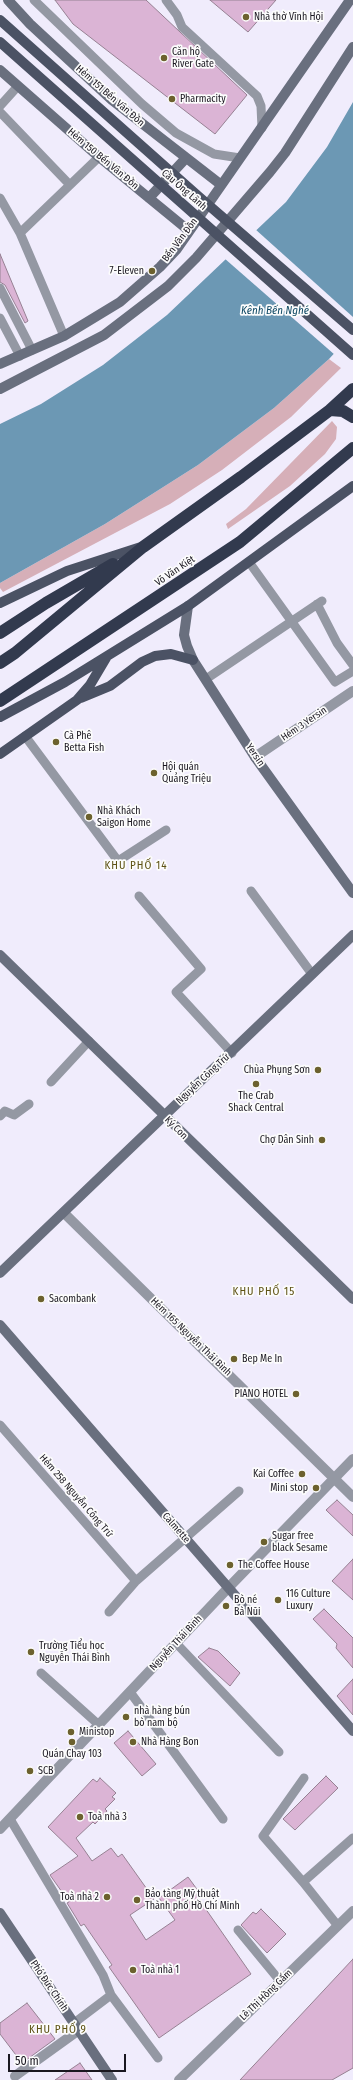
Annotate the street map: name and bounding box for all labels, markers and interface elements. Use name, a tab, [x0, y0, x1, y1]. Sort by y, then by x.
place label: Nhà thờ Vĩnh Hội	[254, 11, 323, 23]
marker: Nhà thờ Vĩnh Hội	[241, 12, 251, 22]
place label: Căn hộ River Gate	[172, 46, 214, 70]
marker: Căn hộ River Gate	[159, 53, 169, 63]
street label: Hẻm 151 Bến Vân Đồn	[73, 63, 147, 129]
place label: Pharmacity	[180, 93, 226, 105]
marker: Pharmacity	[167, 94, 177, 104]
street label: Hẻm 150 Bến Vân Đồn	[65, 126, 141, 192]
street label: Cầu Ông Lãnh	[159, 167, 209, 213]
street label: Bến Vân Đồn	[160, 216, 200, 264]
place label: 7-Eleven	[110, 265, 144, 277]
marker: 7-Eleven	[147, 266, 157, 276]
water label: Kênh Bến Nghé	[241, 304, 309, 318]
street label: Võ Văn Kiệt	[153, 553, 197, 589]
street label: Hẻm 3 Yersin	[279, 704, 329, 744]
place label: Cà Phê Betta Fish	[64, 730, 104, 754]
marker: Cà Phê Betta Fish	[51, 737, 61, 747]
street label: Yersin	[243, 741, 267, 769]
place label: Hội quán Quảng Triệu	[162, 761, 211, 784]
marker: Hội quán Quảng Triệu	[149, 768, 159, 778]
place label: Nhà Khách Saigon Home	[97, 805, 151, 828]
marker: Nhà Khách Saigon Home	[84, 812, 94, 822]
district label: KHU PHỐ 14	[104, 859, 168, 873]
street label: Nguyễn Công Trứ	[174, 1051, 232, 1107]
place label: Chùa Phụng Sơn	[244, 1064, 310, 1076]
marker: Chùa Phụng Sơn	[313, 1065, 323, 1075]
marker: The Crab Shack Central	[251, 1079, 261, 1089]
place label: The Crab Shack Central	[228, 1090, 284, 1114]
street label: Ký Con	[162, 1114, 190, 1142]
place label: Chợ Dân Sinh	[260, 1134, 314, 1146]
marker: Chợ Dân Sinh	[317, 1135, 327, 1145]
district label: KHU PHỐ 15	[233, 1285, 295, 1299]
place label: Sacombank	[49, 1293, 96, 1305]
marker: Sacombank	[36, 1294, 46, 1304]
street label: Hẻm 165 Nguyễn Thái Bình	[148, 1295, 234, 1379]
place label: Bep Me In	[242, 1353, 282, 1365]
marker: Bep Me In	[229, 1354, 239, 1364]
place label: PIANO HOTEL	[234, 1388, 288, 1400]
marker: PIANO HOTEL	[291, 1389, 301, 1399]
street label: Hẻm 258 Nguyễn Công Trứ	[37, 1452, 115, 1540]
place label: Kai Coffee	[253, 1468, 294, 1480]
marker: Kai Coffee	[297, 1469, 307, 1479]
place label: Mini stop	[270, 1482, 308, 1494]
marker: Mini stop	[311, 1483, 321, 1493]
street label: Calmette	[160, 1510, 192, 1546]
place label: Sugar free black Sesame	[272, 1530, 328, 1554]
marker: Sugar free black Sesame	[259, 1537, 269, 1547]
place label: The Coffee House	[238, 1559, 309, 1571]
marker: The Coffee House	[225, 1560, 235, 1570]
place label: 116 Culture Luxury	[286, 1588, 330, 1612]
place label: Bò né Bà Nũi	[234, 1594, 261, 1618]
marker: 116 Culture Luxury	[273, 1595, 283, 1605]
marker: Bò né Bà Nũi	[221, 1601, 231, 1611]
street label: Nguyễn Thái Bình	[147, 1613, 205, 1673]
place label: Trường Tiểu học Nguyễn Thái Bình	[39, 1640, 110, 1664]
marker: Trường Tiểu học Nguyễn Thái Bình	[26, 1647, 36, 1657]
place label: nhà hàng bún bò nam bộ	[134, 1705, 190, 1728]
marker: nhà hàng bún bò nam bộ	[121, 1712, 131, 1722]
place label: Ministop	[79, 1726, 114, 1738]
marker: Ministop	[66, 1727, 76, 1737]
place label: Nhà Hàng Bon	[141, 1736, 199, 1748]
marker: Quán Chay 103	[67, 1737, 77, 1747]
marker: Nhà Hàng Bon	[128, 1737, 138, 1747]
place label: Quán Chay 103	[42, 1748, 102, 1760]
place label: SCB	[38, 1765, 54, 1777]
marker: SCB	[25, 1766, 35, 1776]
place label: Toà nhà 3	[88, 1811, 127, 1823]
marker: Toà nhà 3	[75, 1812, 85, 1822]
place label: Bảo tàng Mỹ thuật Thành phố Hồ Chí Minh	[145, 1888, 240, 1912]
place label: Toà nhà 2	[60, 1891, 99, 1903]
marker: Toà nhà 2	[102, 1892, 112, 1902]
marker: Bảo tàng Mỹ thuật Thành phố Hồ Chí Minh	[132, 1895, 142, 1905]
street label: Phó Đức Chính	[28, 1958, 70, 2014]
place label: Toà nhà 1	[141, 1964, 179, 1976]
marker: Toà nhà 1	[128, 1965, 138, 1975]
street label: Lê Thị Hồng Gấm	[237, 1967, 295, 2023]
district label: KHU PHỐ 9	[29, 2023, 87, 2037]
scale bar	[10, 2046, 128, 2072]
text: 50 m	[15, 2054, 39, 2068]

